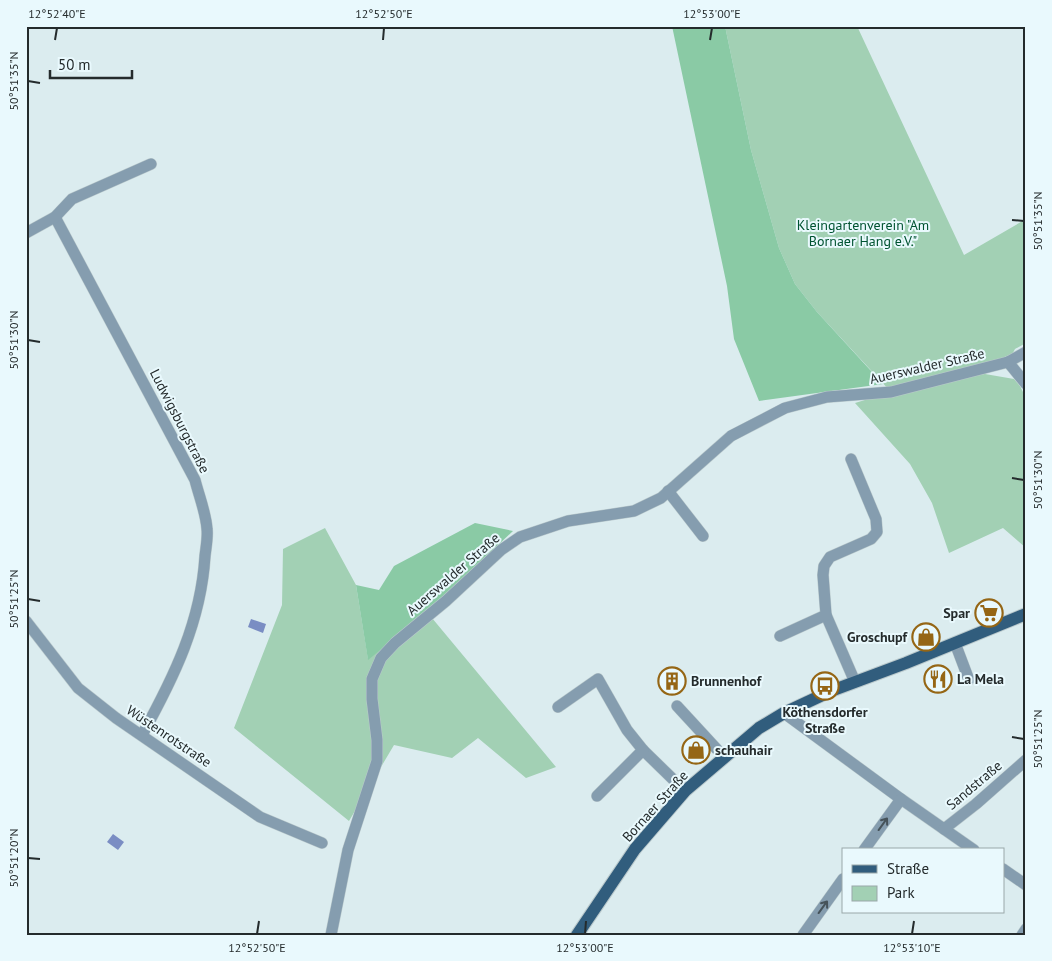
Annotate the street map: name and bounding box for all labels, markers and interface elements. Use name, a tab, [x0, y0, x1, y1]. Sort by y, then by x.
text: 12°52'40"E	[28, 6, 86, 21]
text: 12°52'50"E	[355, 6, 413, 21]
text: 12°53'00"E	[683, 6, 741, 21]
scale bar	[50, 48, 132, 80]
text: 50°51'35"N	[6, 51, 21, 111]
text: 50 m	[58, 55, 91, 74]
text: 50°51'35"N	[1030, 191, 1045, 251]
park label: Kleingartenverein "Am Bornaer Hang e.V."	[797, 216, 929, 250]
text: 50°51'30"N	[6, 310, 21, 370]
street label: Auerswalder Straße	[868, 344, 986, 388]
street label: Ludwigsburgstraße	[146, 366, 214, 476]
text: 50°51'30"N	[1030, 450, 1045, 510]
street label: Auerswalder Straße	[403, 529, 503, 619]
text: 50°51'25"N	[6, 569, 21, 629]
supermarket icon: Spar	[974, 598, 1004, 628]
place label: Spar	[943, 604, 970, 622]
shop icon: Groschupf	[911, 622, 941, 652]
place label: Groschupf	[847, 628, 908, 646]
restaurant icon: La Mela	[923, 664, 953, 694]
building icon: Brunnenhof	[657, 666, 687, 696]
place label: La Mela	[957, 670, 1004, 688]
bus stop icon: Köthensdorfer Straße	[810, 671, 840, 701]
place label: Brunnenhof	[691, 672, 763, 690]
street label: Wüstenrotstraße	[123, 701, 215, 771]
place label: Köthensdorfer Straße	[782, 703, 868, 737]
text: 50°51'25"N	[1030, 709, 1045, 769]
shop icon: schauhair	[681, 735, 711, 765]
place label: schauhair	[715, 741, 772, 759]
street label: Sandstraße	[942, 756, 1006, 814]
street label: Bornaer Straße	[618, 767, 692, 845]
one-way arrow	[877, 818, 888, 831]
text: 50°51'20"N	[6, 828, 21, 888]
legend	[842, 848, 1004, 914]
text: Straße	[887, 859, 929, 878]
text: Park	[887, 883, 915, 902]
one-way arrow	[818, 900, 828, 914]
text: 12°52'50"E	[228, 940, 286, 955]
text: 12°53'00"E	[556, 940, 614, 955]
text: 12°53'10"E	[883, 940, 941, 955]

